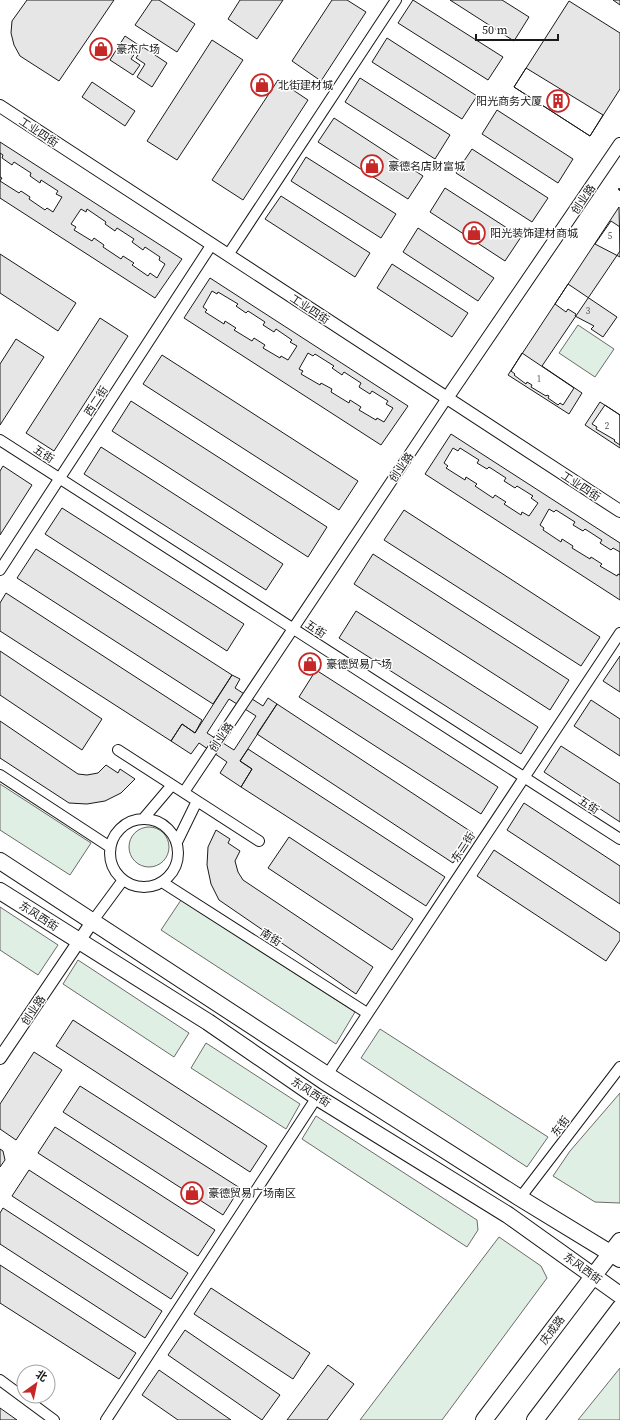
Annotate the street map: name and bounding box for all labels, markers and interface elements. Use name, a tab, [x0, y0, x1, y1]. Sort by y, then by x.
scale bar	[476, 16, 558, 42]
text: 50 m	[482, 22, 508, 38]
shop icon: 豪杰广场	[88, 36, 114, 62]
place label: 豪杰广场	[116, 42, 160, 57]
shop icon: 北街建材城	[249, 72, 275, 98]
place label: 北街建材城	[278, 78, 333, 93]
building icon: 阳光商务大厦	[545, 88, 571, 114]
place label: 阳光商务大厦	[476, 94, 542, 109]
street label: 工业四街	[16, 114, 61, 151]
shop icon: 豪德名店财富城	[359, 153, 385, 179]
place label: 豪德名店财富城	[388, 159, 465, 174]
street label: 创业路	[568, 181, 599, 217]
shop icon: 阳光装饰建材商城	[461, 220, 487, 246]
place label: 阳光装饰建材商城	[490, 226, 578, 241]
house number: 5	[608, 230, 613, 242]
street label: 工业四街	[287, 291, 332, 328]
house number: 3	[586, 305, 591, 317]
house number: 1	[537, 373, 541, 385]
street label: 西二街	[81, 383, 112, 419]
house number: 2	[605, 420, 610, 432]
street label: 五街	[30, 442, 57, 467]
street label: 创业路	[386, 449, 417, 485]
street label: 工业四街	[558, 468, 603, 505]
street label: 五街	[302, 617, 329, 642]
shop icon: 豪德贸易广场	[297, 651, 323, 677]
place label: 豪德贸易广场	[326, 657, 392, 672]
street label: 创业路	[206, 719, 237, 755]
street label: 五街	[575, 793, 602, 818]
street label: 东二街	[448, 829, 479, 865]
street label: 东风西街	[16, 898, 61, 935]
street label: 南街	[257, 925, 284, 950]
street label: 创业路	[18, 992, 49, 1028]
street label: 东风西街	[288, 1074, 333, 1111]
street label: 东街	[548, 1113, 573, 1140]
shop icon: 豪德贸易广场南区	[179, 1180, 205, 1206]
place label: 豪德贸易广场南区	[208, 1186, 296, 1201]
street label: 东风西街	[560, 1249, 605, 1287]
street label: 庆成路	[536, 1313, 568, 1348]
north arrow	[16, 1364, 56, 1404]
text: 北	[32, 1367, 50, 1385]

